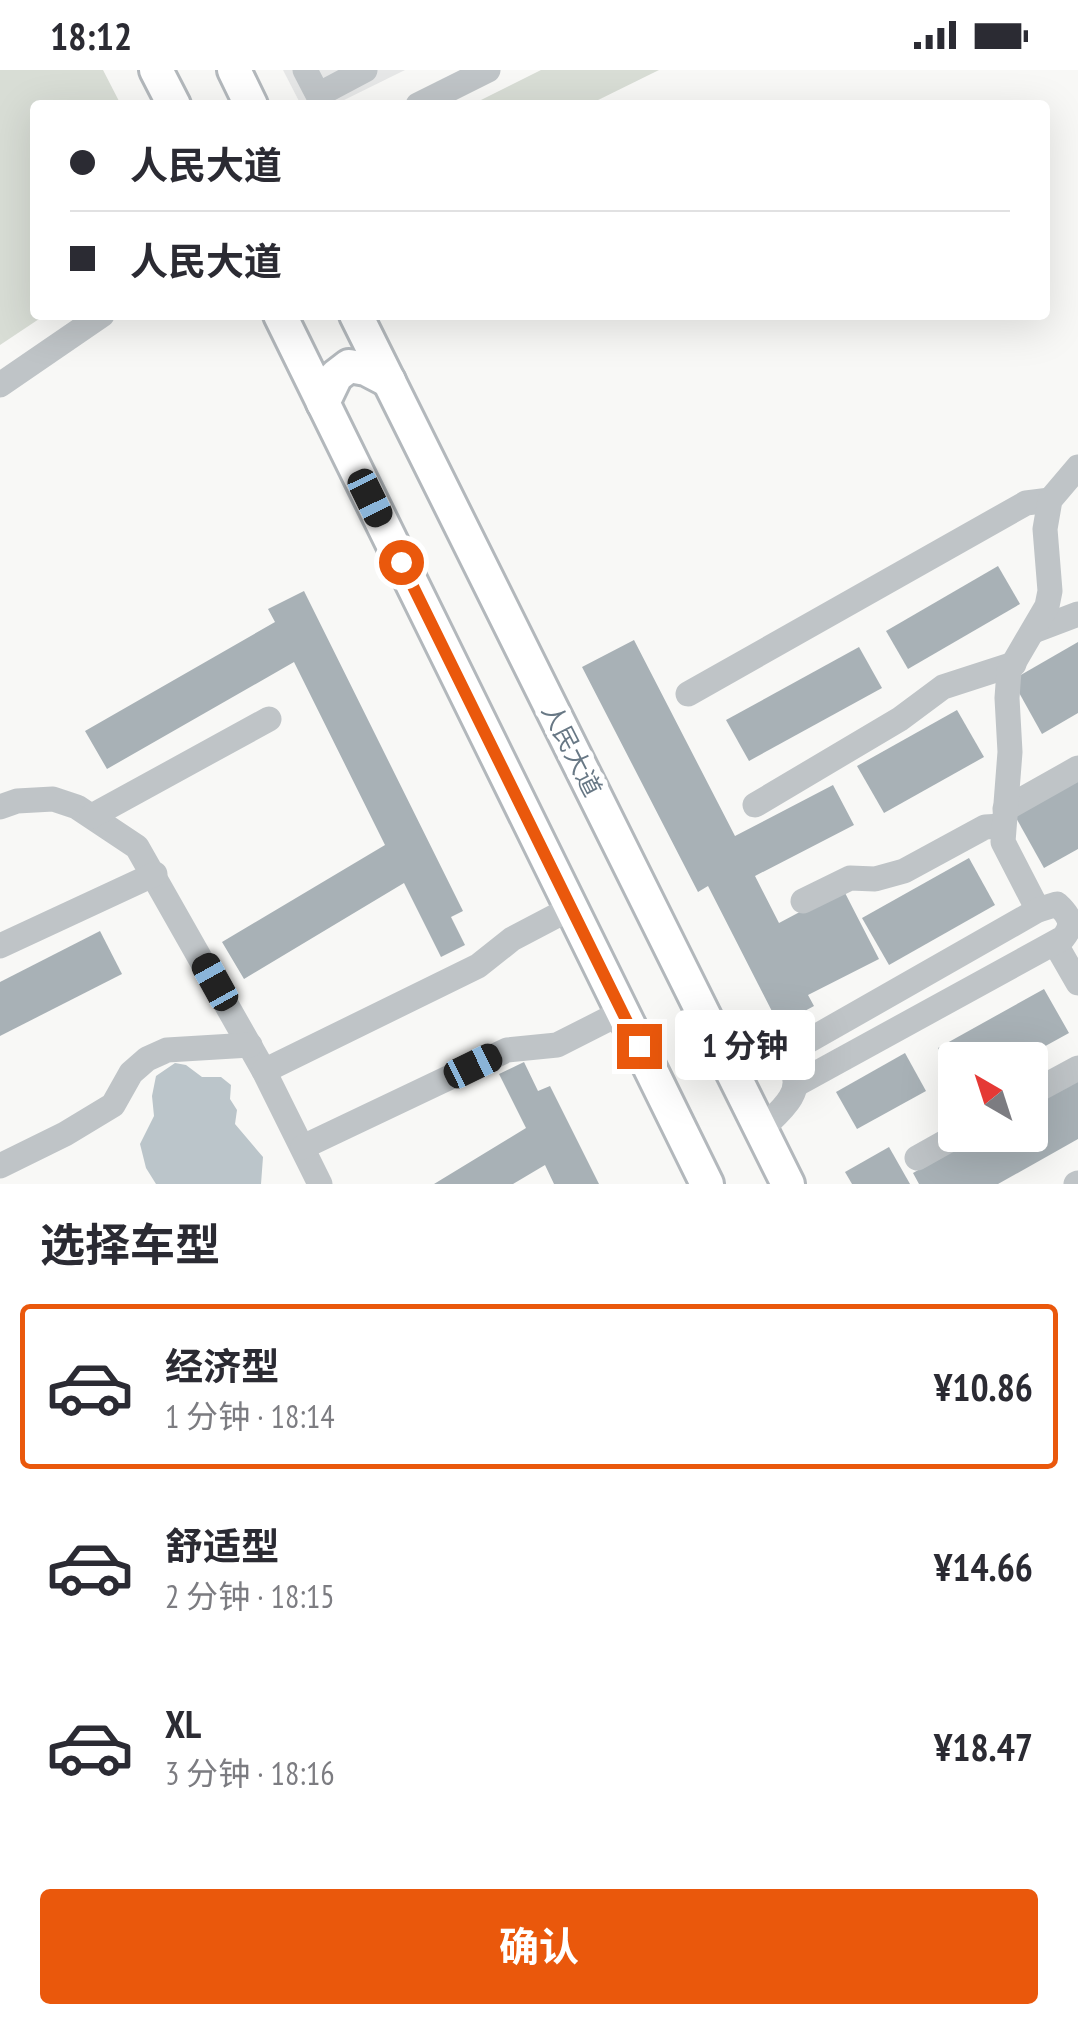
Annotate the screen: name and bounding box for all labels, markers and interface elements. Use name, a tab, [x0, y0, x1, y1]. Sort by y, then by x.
text: 18:12	[50, 11, 132, 60]
text: 人民大道	[130, 140, 282, 189]
text: 人民大道	[130, 236, 282, 285]
car	[343, 464, 397, 532]
route start	[379, 540, 424, 585]
street label: 人民大道	[535, 698, 609, 802]
car	[187, 948, 243, 1016]
callout: 1 分钟	[674, 1011, 814, 1081]
route end	[617, 1024, 662, 1069]
text: 1 分钟	[702, 1024, 788, 1066]
car	[439, 1039, 507, 1093]
north arrow	[938, 1042, 1048, 1152]
map controls	[938, 1042, 1048, 1152]
text: 选择车型	[40, 1215, 220, 1273]
text: 经济型	[165, 1341, 279, 1390]
icon: car	[45, 1342, 135, 1432]
text: ¥10.86	[934, 1362, 1033, 1411]
text: 1 分钟 · 18:14	[165, 1395, 335, 1437]
text: 舒适型	[165, 1521, 279, 1570]
icon: car	[45, 1522, 135, 1612]
text: ¥14.66	[934, 1542, 1033, 1591]
text: 2 分钟 · 18:15	[165, 1575, 335, 1617]
text: XL	[165, 1699, 201, 1748]
icon: car	[45, 1702, 135, 1792]
text: ¥18.47	[934, 1722, 1033, 1771]
text: 3 分钟 · 18:16	[165, 1752, 335, 1794]
button: 确认	[40, 1889, 1038, 2004]

